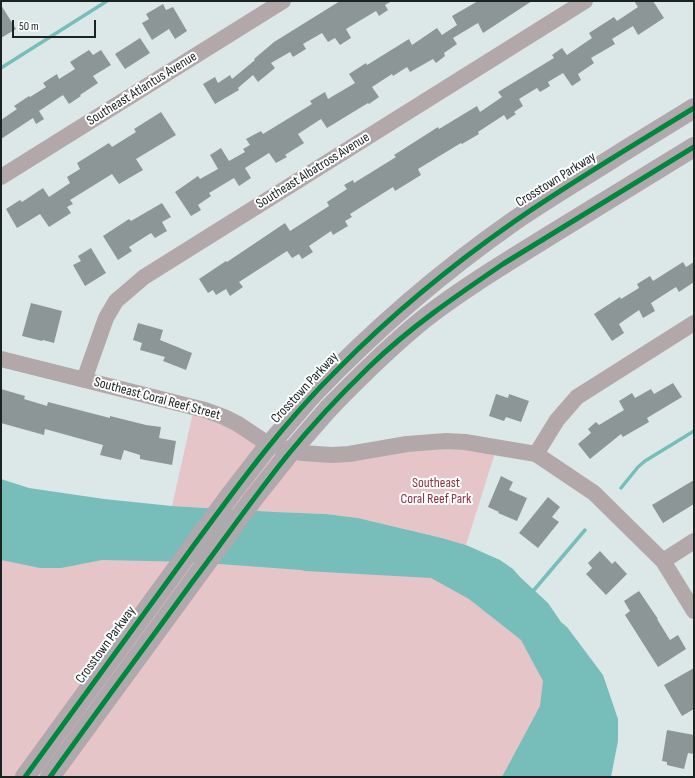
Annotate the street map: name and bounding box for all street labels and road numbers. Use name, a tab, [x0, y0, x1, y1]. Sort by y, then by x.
street label: Southeast Atlantus Avenue	[84, 48, 200, 130]
street label: Southeast Albatross Avenue	[253, 129, 373, 213]
street label: Crosstown Parkway	[513, 149, 599, 211]
street label: Crosstown Parkway	[268, 349, 342, 427]
street label: Southeast Coral Reef Street	[92, 374, 222, 424]
street label: Crosstown Parkway	[72, 603, 140, 687]

